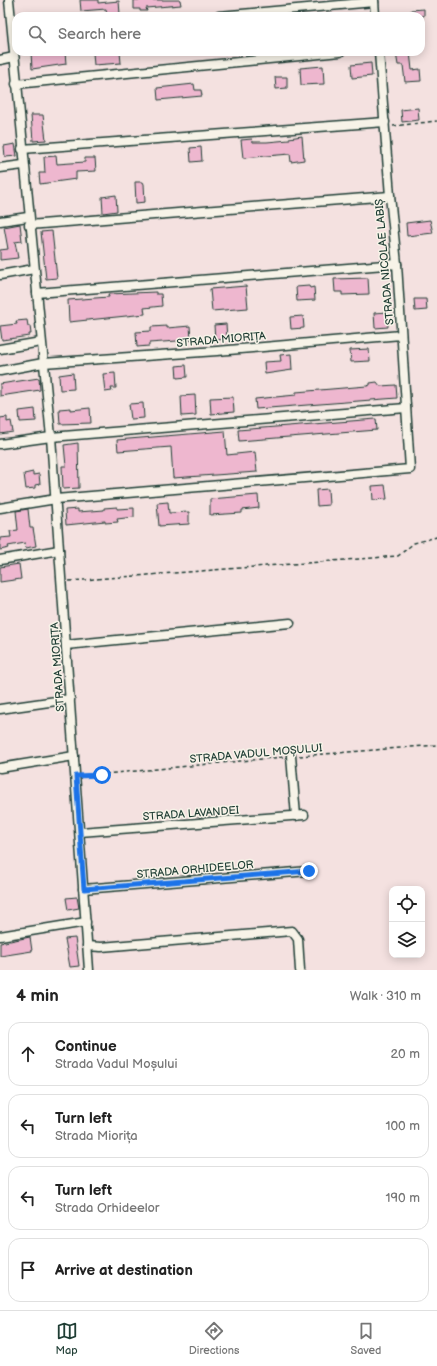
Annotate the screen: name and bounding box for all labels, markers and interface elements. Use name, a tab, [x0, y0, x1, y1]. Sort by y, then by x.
search box	[12, 12, 425, 56]
icon: search	[26, 23, 48, 45]
text: Search here	[58, 25, 141, 44]
street label: STRADA NICOLAE LABIȘ	[372, 198, 396, 326]
street label: STRADA MIORIȚA	[176, 329, 267, 350]
street label: STRADA MIORIȚA	[48, 621, 67, 712]
street label: STRADA VADUL MOȘULUI	[189, 741, 323, 766]
route start	[93, 766, 111, 784]
street label: STRADA LAVANDEI	[142, 804, 240, 823]
street label: STRADA ORHIDEELOR	[136, 858, 254, 881]
route end	[300, 862, 318, 880]
map controls	[389, 886, 425, 958]
button: locate	[389, 886, 425, 922]
button: layers	[389, 922, 425, 958]
text: 4 min	[16, 986, 59, 1006]
text: Walk · 310 m	[350, 988, 421, 1004]
text: Continue	[55, 1037, 117, 1056]
icon: ahead	[17, 1043, 39, 1065]
text: 20 m	[390, 1046, 420, 1062]
text: Strada Vadul Moșului	[55, 1056, 178, 1072]
text: Turn left	[55, 1109, 112, 1128]
icon: left	[17, 1115, 39, 1137]
text: 100 m	[385, 1118, 420, 1134]
text: Strada Miorița	[55, 1128, 138, 1144]
text: Turn left	[55, 1181, 112, 1200]
icon: left	[17, 1187, 39, 1209]
text: 190 m	[386, 1190, 420, 1206]
text: Strada Orhideelor	[55, 1200, 160, 1216]
icon: arrive	[17, 1259, 39, 1281]
text: Arrive at destination	[55, 1261, 193, 1280]
tab: Map	[56, 1320, 78, 1357]
tab: Directions	[189, 1320, 239, 1357]
tab: Saved	[351, 1320, 381, 1357]

